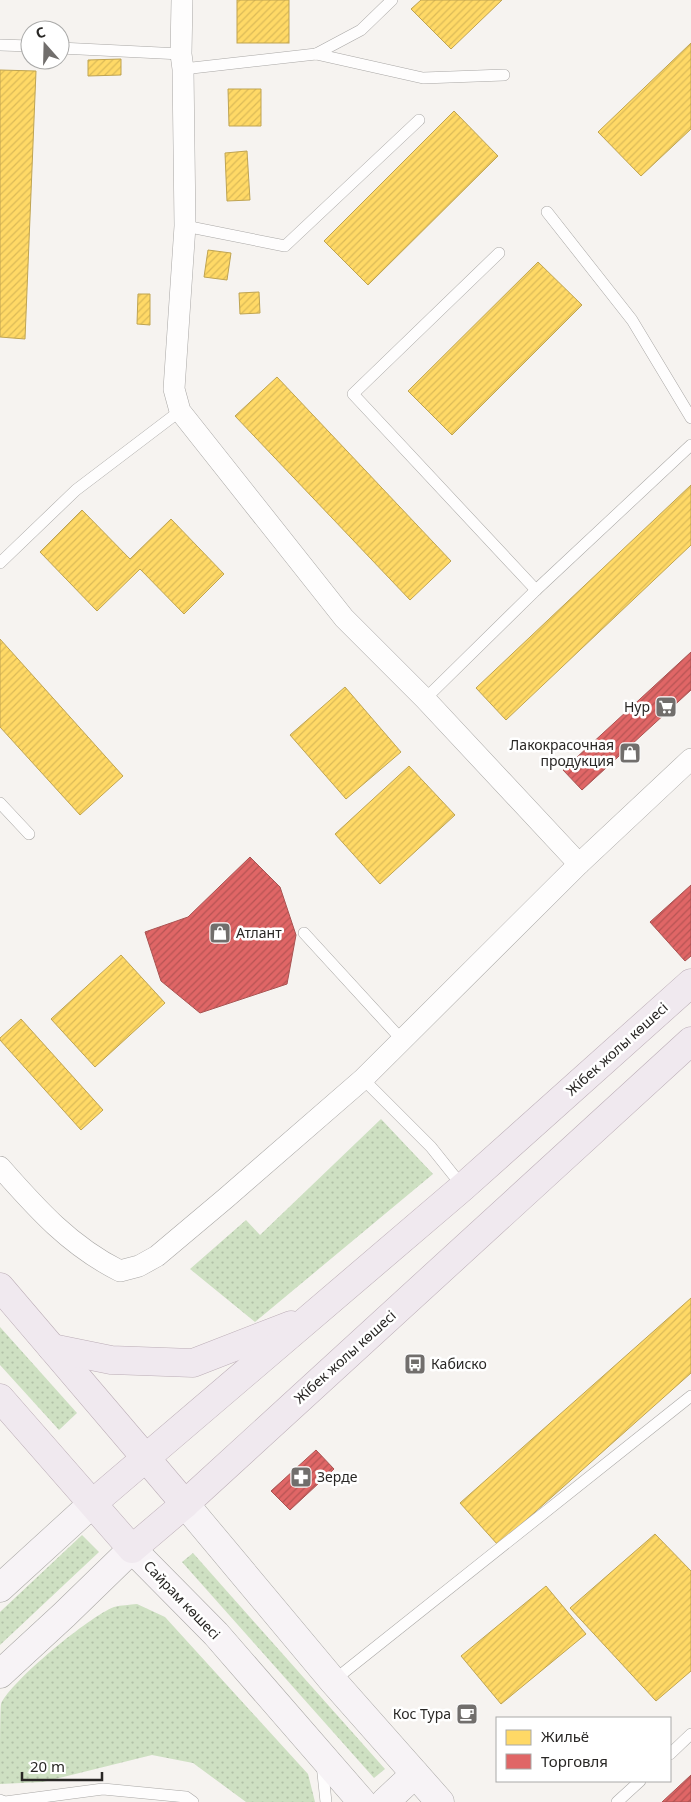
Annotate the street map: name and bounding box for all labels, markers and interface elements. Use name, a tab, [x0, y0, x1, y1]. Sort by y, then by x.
north arrow	[20, 20, 70, 70]
text: С	[33, 22, 48, 43]
supermarket icon: Нур	[654, 695, 678, 719]
place label: Нур	[624, 697, 650, 716]
place label: Лакокрасочная продукция	[510, 735, 614, 770]
shop icon: Лакокрасочная продукция	[618, 741, 642, 765]
shop icon: Атлант	[208, 921, 232, 945]
place label: Атлант	[236, 923, 282, 942]
street label: Жібек жолы көшесі	[562, 998, 672, 1100]
street label: Жібек жолы көшесі	[290, 1306, 400, 1408]
bus stop icon: Кабиско	[403, 1352, 427, 1376]
place label: Кабиско	[431, 1354, 487, 1373]
pharmacy icon: Зерде	[289, 1465, 313, 1489]
place label: Зерде	[317, 1467, 358, 1486]
street label: Сайрам көшесі	[140, 1556, 225, 1643]
cafe icon: Кос Тура	[455, 1702, 479, 1726]
place label: Кос Тура	[393, 1704, 451, 1723]
legend	[496, 1717, 671, 1782]
text: Жильё	[541, 1726, 589, 1746]
scale bar	[22, 1750, 102, 1782]
text: Торговля	[541, 1751, 608, 1771]
text: 20 m	[30, 1756, 65, 1776]

